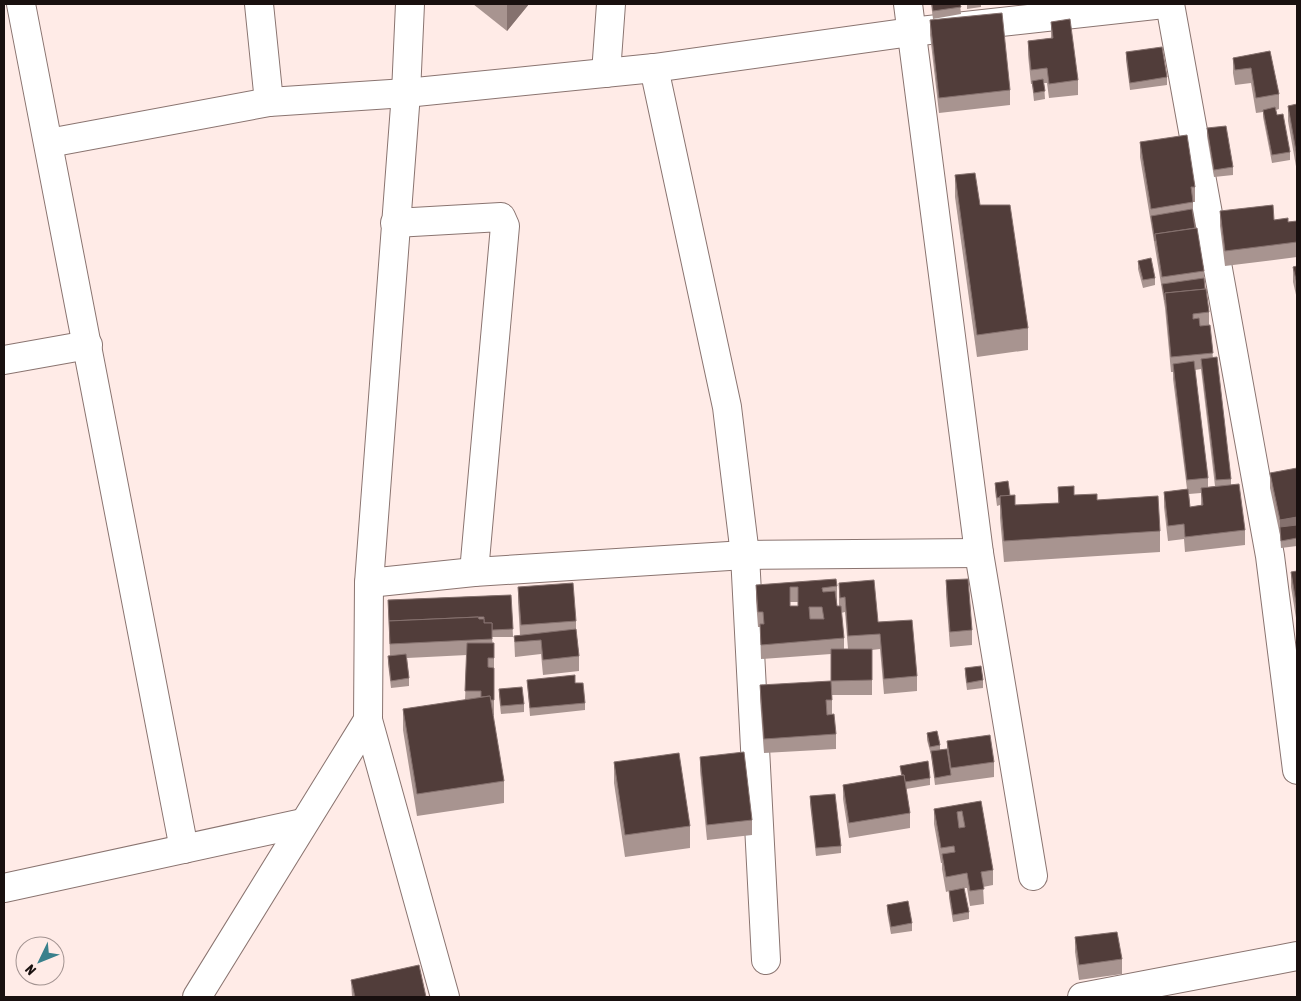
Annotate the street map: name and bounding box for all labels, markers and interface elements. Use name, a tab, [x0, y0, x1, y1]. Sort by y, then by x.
north arrow	[15, 936, 65, 986]
text: N	[22, 961, 39, 978]

